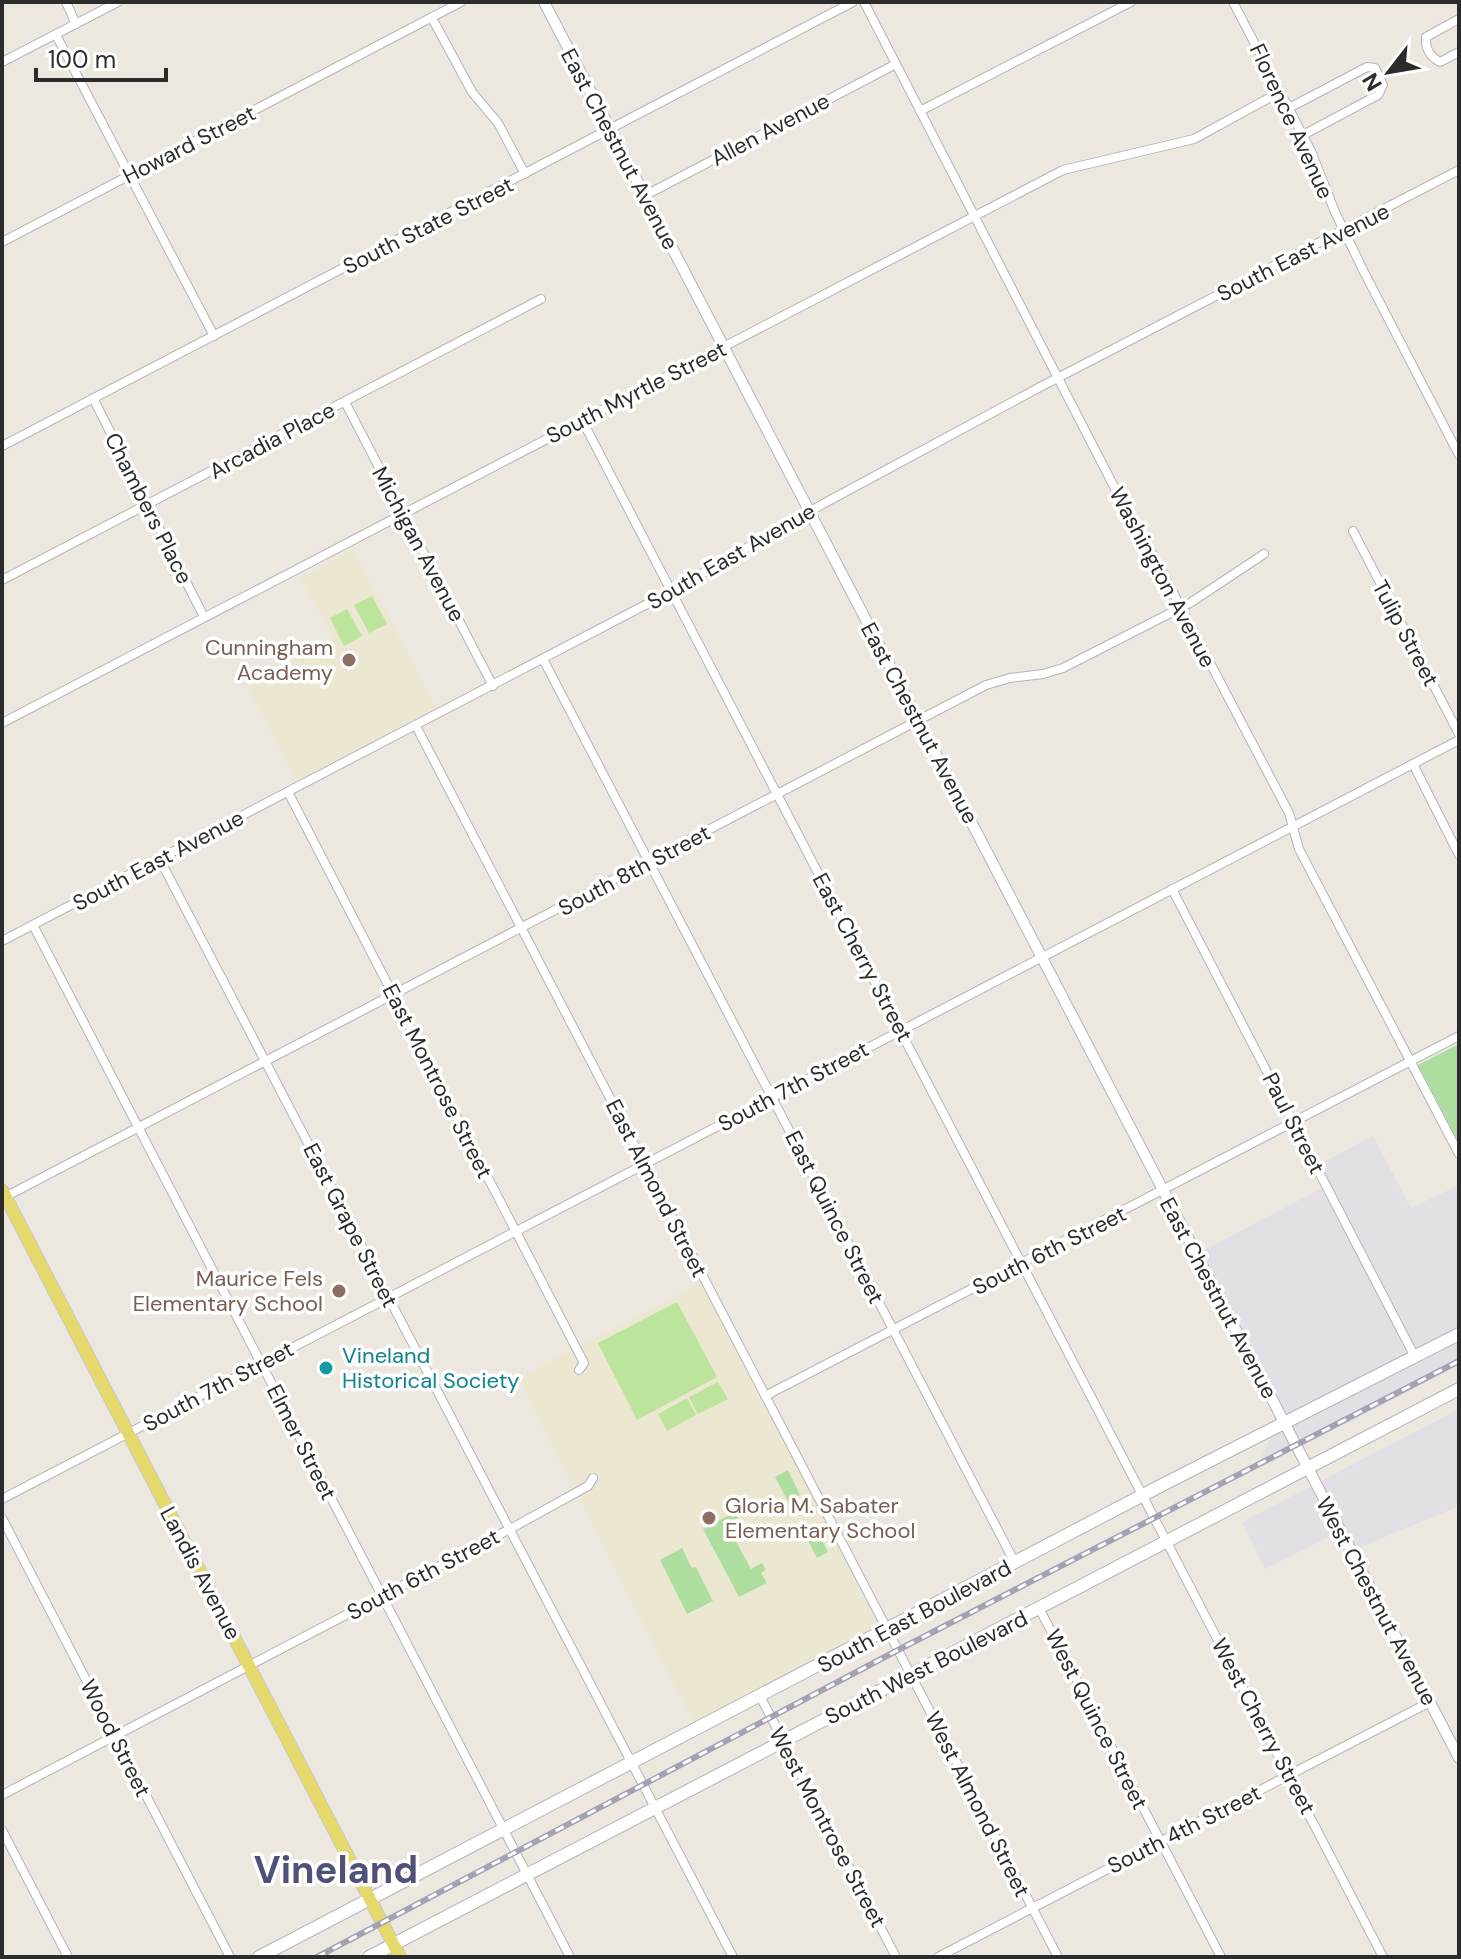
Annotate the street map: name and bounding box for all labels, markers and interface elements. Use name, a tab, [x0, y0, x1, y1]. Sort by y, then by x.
scale bar	[36, 32, 166, 82]
north arrow	[1349, 32, 1429, 112]
street label: Florence Avenue	[1243, 39, 1340, 204]
text: 100 m	[48, 44, 116, 75]
street label: East Chestnut Avenue	[554, 44, 685, 255]
text: N	[1356, 68, 1389, 96]
street label: Allen Avenue	[706, 86, 835, 173]
street label: Howard Street	[118, 98, 261, 190]
street label: South State Street	[338, 170, 518, 281]
street label: South East Avenue	[1212, 196, 1394, 308]
street label: South Myrtle Street	[541, 334, 731, 450]
street label: Arcadia Place	[204, 395, 340, 486]
street label: Chambers Place	[98, 428, 199, 589]
street label: Michigan Avenue	[365, 462, 472, 627]
street label: Washington Avenue	[1103, 482, 1222, 673]
street label: South East Avenue	[642, 496, 821, 616]
street label: Tulip Street	[1366, 575, 1446, 691]
street label: East Chestnut Avenue	[854, 618, 985, 829]
place label: Cunningham Academy	[205, 633, 333, 687]
marker: Cunningham Academy	[340, 651, 358, 669]
street label: South East Avenue	[68, 803, 249, 918]
street label: South 8th Street	[553, 818, 715, 923]
street label: East Cherry Street	[806, 868, 919, 1047]
street label: East Montrose Street	[376, 979, 499, 1183]
street label: South 7th Street	[713, 1034, 874, 1138]
street label: Paul Street	[1256, 1068, 1331, 1179]
street label: East Almond Street	[599, 1094, 714, 1282]
street label: East Quince Street	[778, 1126, 891, 1309]
street label: East Grape Street	[297, 1138, 404, 1312]
street label: East Chestnut Avenue	[1153, 1193, 1284, 1404]
street label: South 6th Street	[967, 1199, 1131, 1302]
place label: Maurice Fels Elementary School	[133, 1264, 323, 1318]
marker: Maurice Fels Elementary School	[330, 1282, 348, 1300]
street label: South 7th Street	[138, 1334, 299, 1438]
place label: Vineland Historical Society	[342, 1341, 520, 1395]
marker: Vineland Historical Society	[317, 1359, 335, 1377]
street label: Elmer Street	[260, 1380, 343, 1505]
place label: Gloria M. Sabater Elementary School	[725, 1491, 915, 1545]
street label: West Chestnut Avenue	[1309, 1492, 1444, 1711]
street label: Landis Avenue	[153, 1502, 248, 1645]
marker: Gloria M. Sabater Elementary School	[700, 1509, 718, 1527]
street label: South 6th Street	[342, 1522, 505, 1627]
street label: South East Boulevard	[812, 1553, 1016, 1680]
street label: South West Boulevard	[820, 1604, 1032, 1731]
street label: West Quince Street	[1039, 1624, 1155, 1814]
street label: West Cherry Street	[1205, 1633, 1322, 1819]
street label: Wood Street	[74, 1675, 158, 1802]
street label: West Almond Street	[918, 1707, 1037, 1902]
street label: West Montrose Street	[762, 1722, 893, 1932]
street label: South 4th Street	[1103, 1778, 1266, 1881]
district label: Vineland	[254, 1845, 418, 1895]

